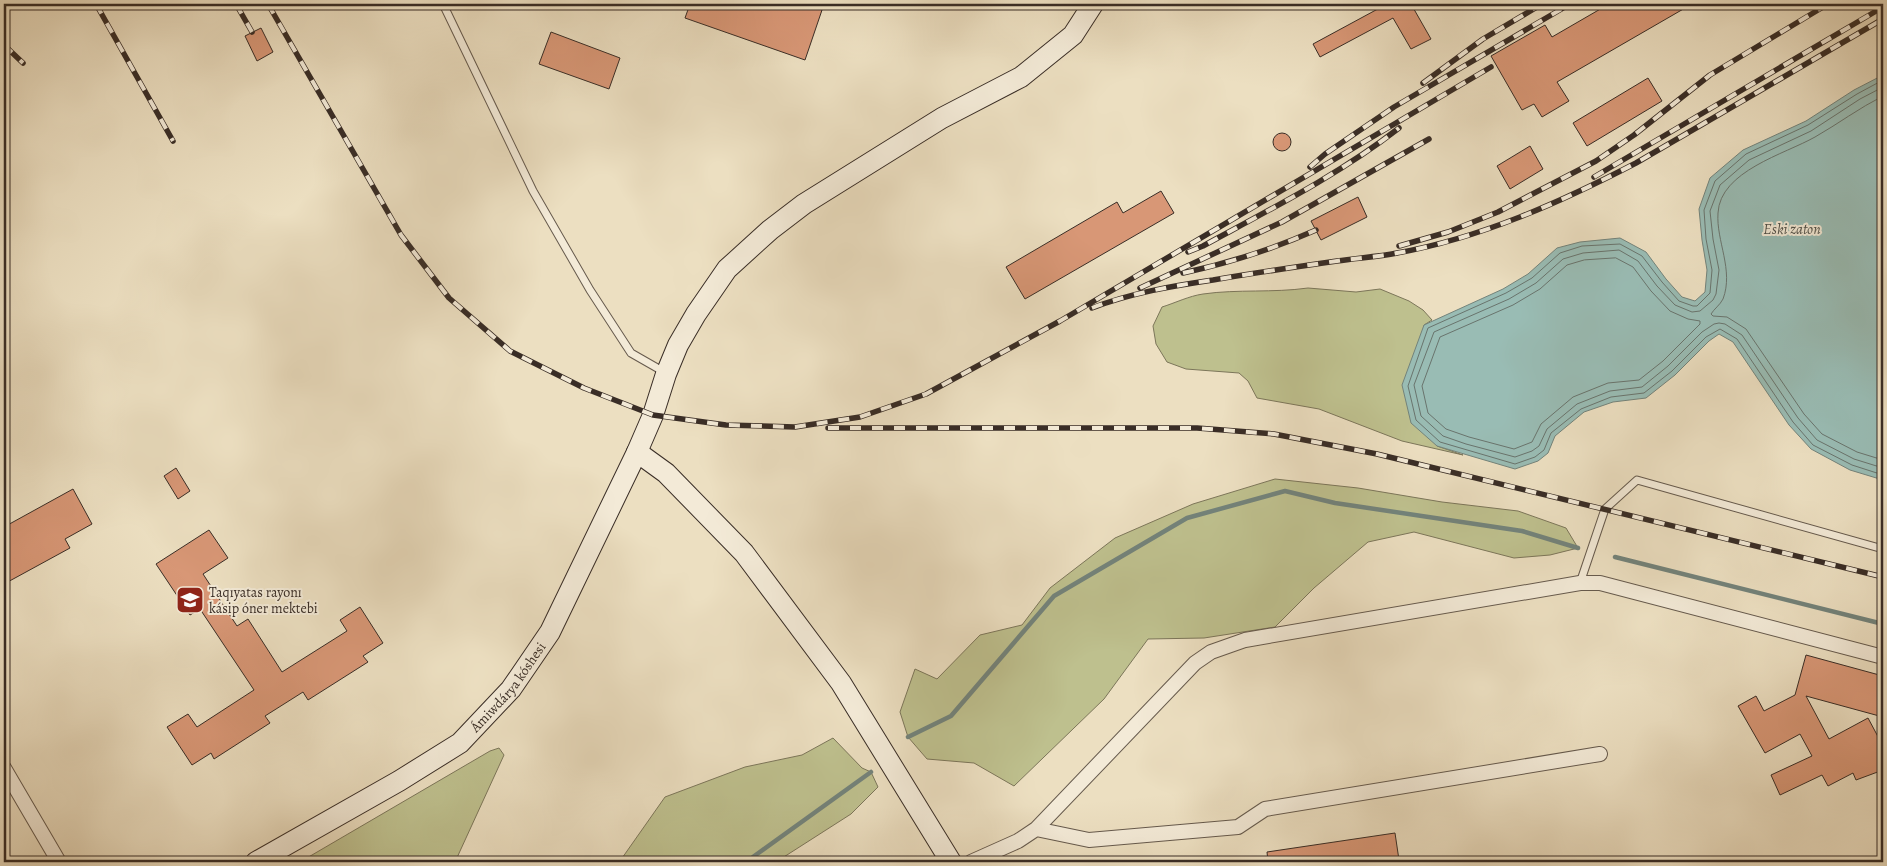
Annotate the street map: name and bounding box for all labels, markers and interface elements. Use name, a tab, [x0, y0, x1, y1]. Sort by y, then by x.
water label: Eski zaton	[1763, 219, 1821, 239]
place label: Taqıyatas rayonı kásip óner mektebi	[209, 583, 318, 618]
school or university icon: Taqıyatas rayonı kásip óner mektebi	[175, 585, 205, 615]
street label: Ámiwdárya kóshesi	[465, 638, 550, 737]

